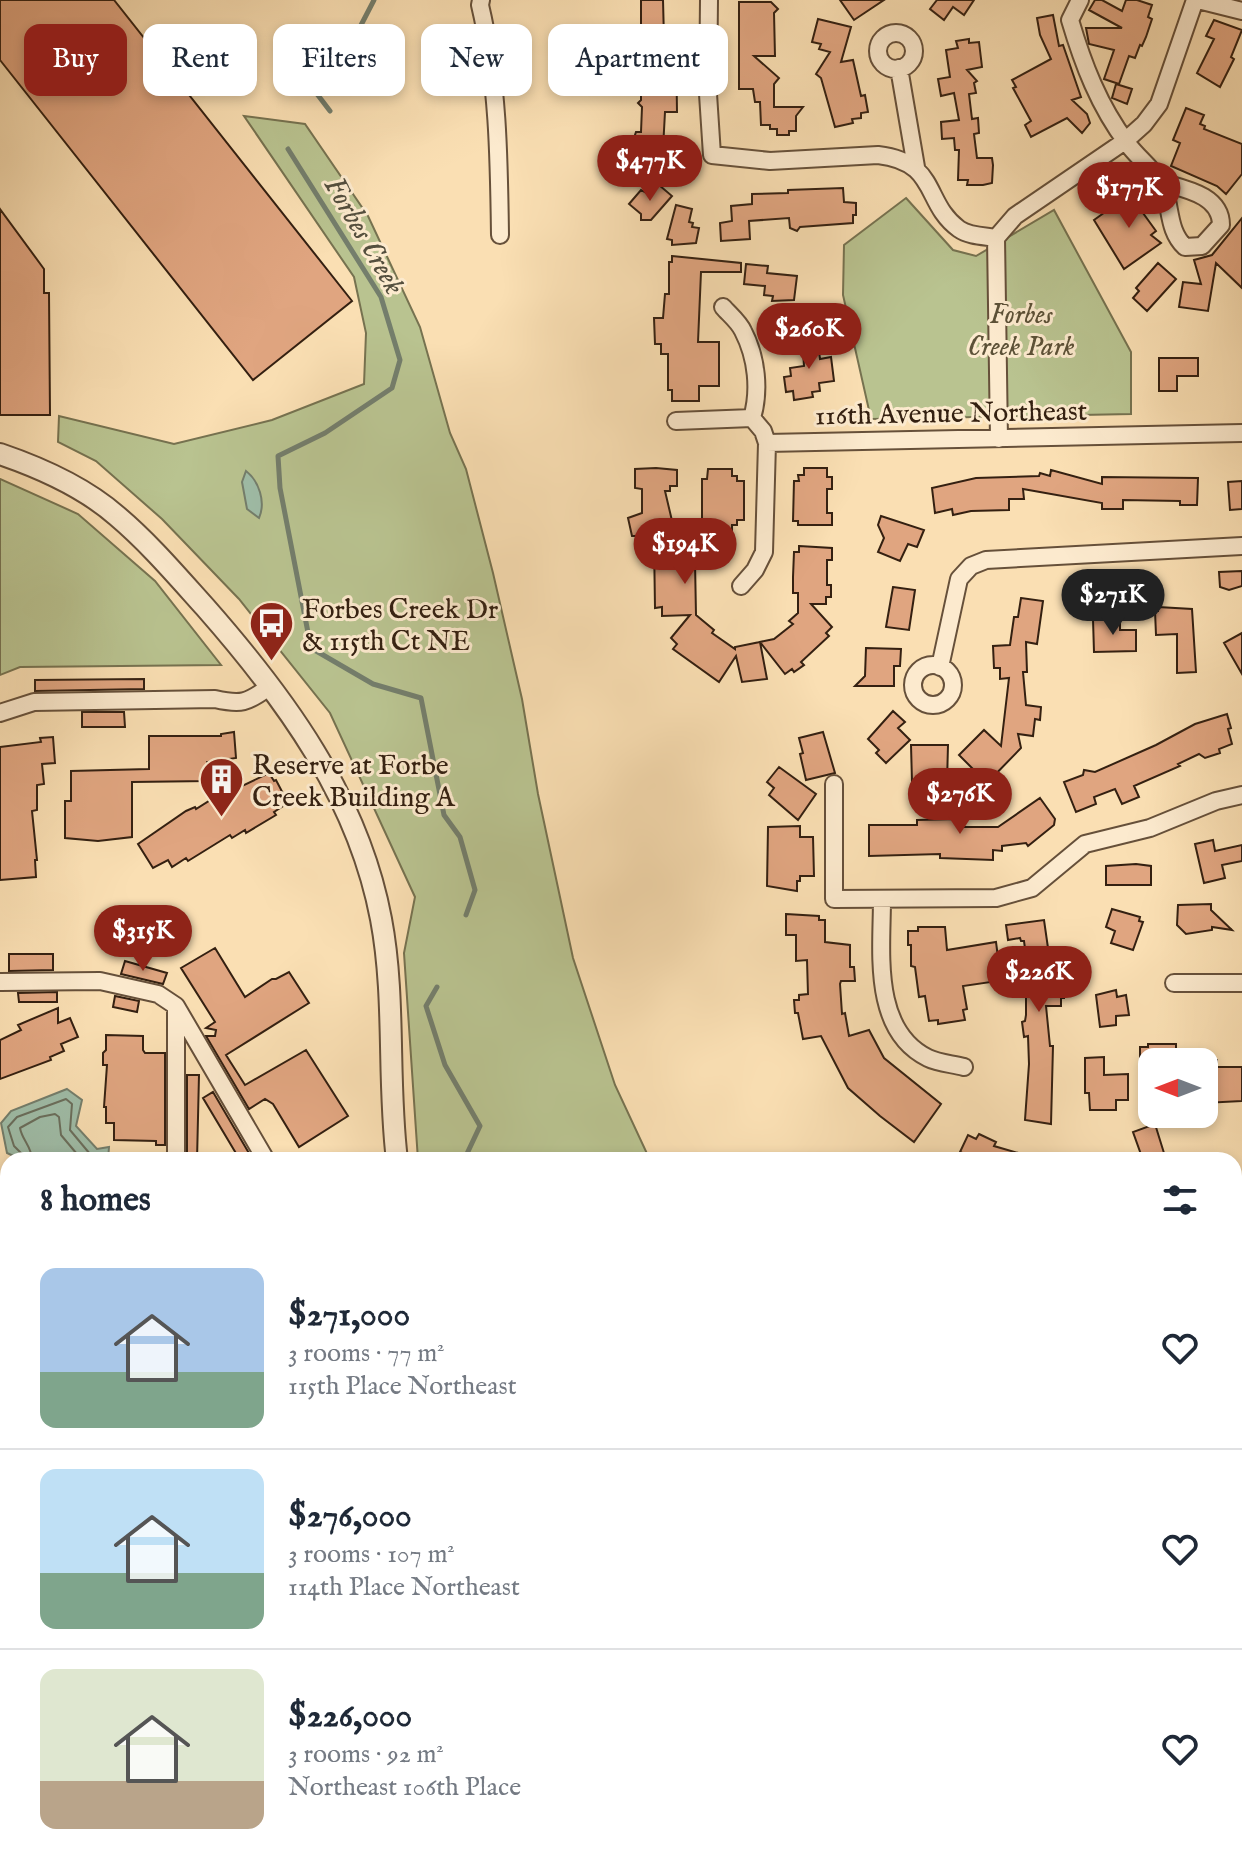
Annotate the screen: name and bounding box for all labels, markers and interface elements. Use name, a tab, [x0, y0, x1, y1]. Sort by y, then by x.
chip: Buy	[24, 24, 127, 96]
chip: Rent	[143, 24, 257, 96]
chip: Filters	[273, 24, 405, 96]
chip: New	[421, 24, 532, 96]
chip: Apartment	[548, 24, 728, 96]
pin: $477K	[594, 135, 706, 203]
text: $477K	[615, 144, 685, 177]
pin: $177K	[1073, 162, 1185, 230]
water label: Forbes Creek	[314, 170, 412, 302]
text: $177K	[1095, 171, 1163, 204]
park label: Forbes Creek Park	[968, 298, 1074, 365]
pin: $260K	[753, 303, 865, 371]
text: $260K	[774, 312, 844, 345]
street label: 116th Avenue Northeast	[814, 395, 1088, 434]
pin: $194K	[629, 518, 741, 586]
text: $194K	[652, 527, 718, 560]
pin: $271K	[1057, 569, 1169, 637]
text: $271K	[1080, 578, 1146, 611]
place label: Forbes Creek Dr & 115th Ct NE	[302, 593, 498, 660]
bus stop icon: Forbes Creek Dr & 115th Ct NE	[247, 600, 295, 663]
place label: Reserve at Forbe Creek Building A	[252, 749, 456, 816]
building icon: Reserve at Forbe Creek Building A	[197, 756, 245, 819]
pin: $276K	[904, 768, 1016, 836]
text: $276K	[926, 777, 994, 810]
pin: $315K	[87, 905, 199, 973]
text: $315K	[112, 914, 174, 947]
pin: $226K	[983, 946, 1095, 1014]
text: $226K	[1005, 955, 1073, 988]
north arrow	[1138, 1048, 1218, 1128]
map controls	[1138, 1048, 1218, 1128]
icon: filters	[1158, 1178, 1202, 1222]
text: 8 homes	[40, 1179, 151, 1222]
text: $271,000	[288, 1294, 410, 1337]
icon: home	[104, 1300, 200, 1396]
icon: heart	[1158, 1326, 1202, 1370]
text: 3 rooms · 77 m²	[288, 1337, 445, 1370]
text: 115th Place Northeast	[288, 1370, 517, 1403]
text: $276,000	[288, 1495, 412, 1538]
icon: home	[104, 1501, 200, 1597]
icon: heart	[1158, 1527, 1202, 1571]
text: 3 rooms · 107 m²	[288, 1538, 455, 1571]
text: 114th Place Northeast	[288, 1571, 520, 1604]
text: $226,000	[288, 1695, 412, 1738]
icon: home	[104, 1701, 200, 1797]
icon: heart	[1158, 1727, 1202, 1771]
text: 3 rooms · 92 m²	[288, 1738, 444, 1771]
text: Northeast 106th Place	[288, 1771, 521, 1804]

